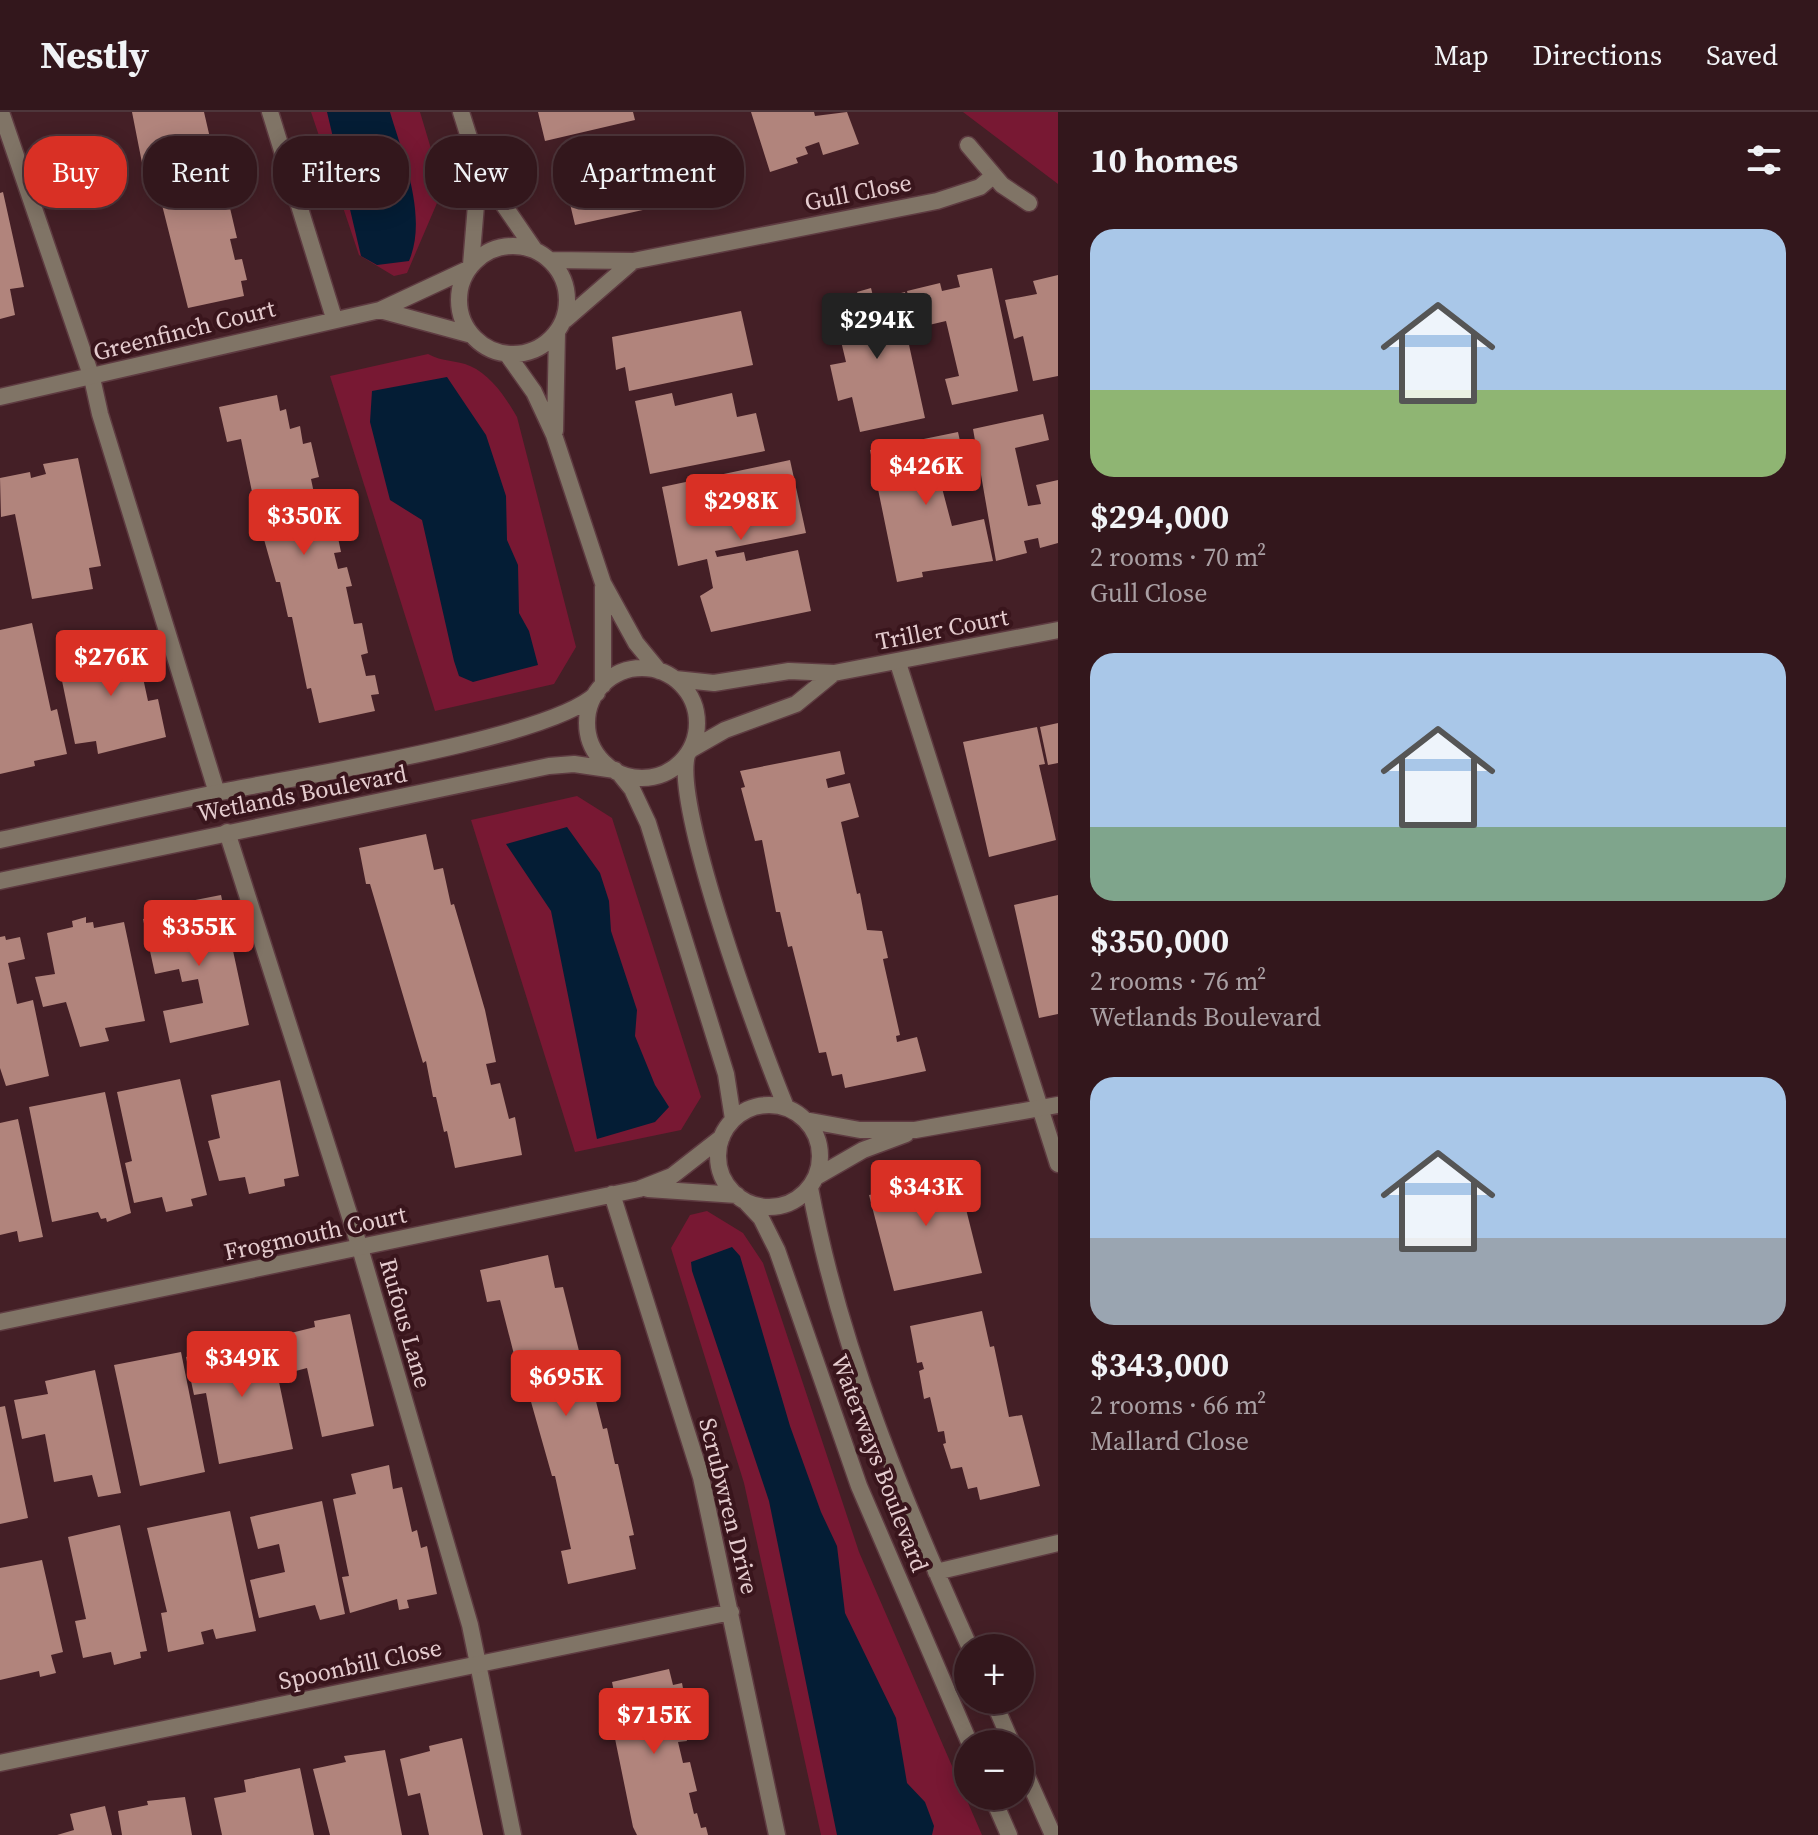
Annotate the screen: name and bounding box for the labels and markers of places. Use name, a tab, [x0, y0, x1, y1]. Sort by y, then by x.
pin: $294K	[821, 293, 933, 361]
pin: $426K	[870, 439, 982, 507]
pin: $298K	[685, 474, 797, 542]
pin: $350K	[248, 489, 360, 557]
pin: $276K	[55, 630, 167, 698]
pin: $355K	[143, 900, 255, 968]
pin: $343K	[870, 1160, 982, 1228]
pin: $349K	[186, 1331, 298, 1399]
pin: $695K	[510, 1350, 622, 1418]
pin: $715K	[598, 1688, 710, 1756]

